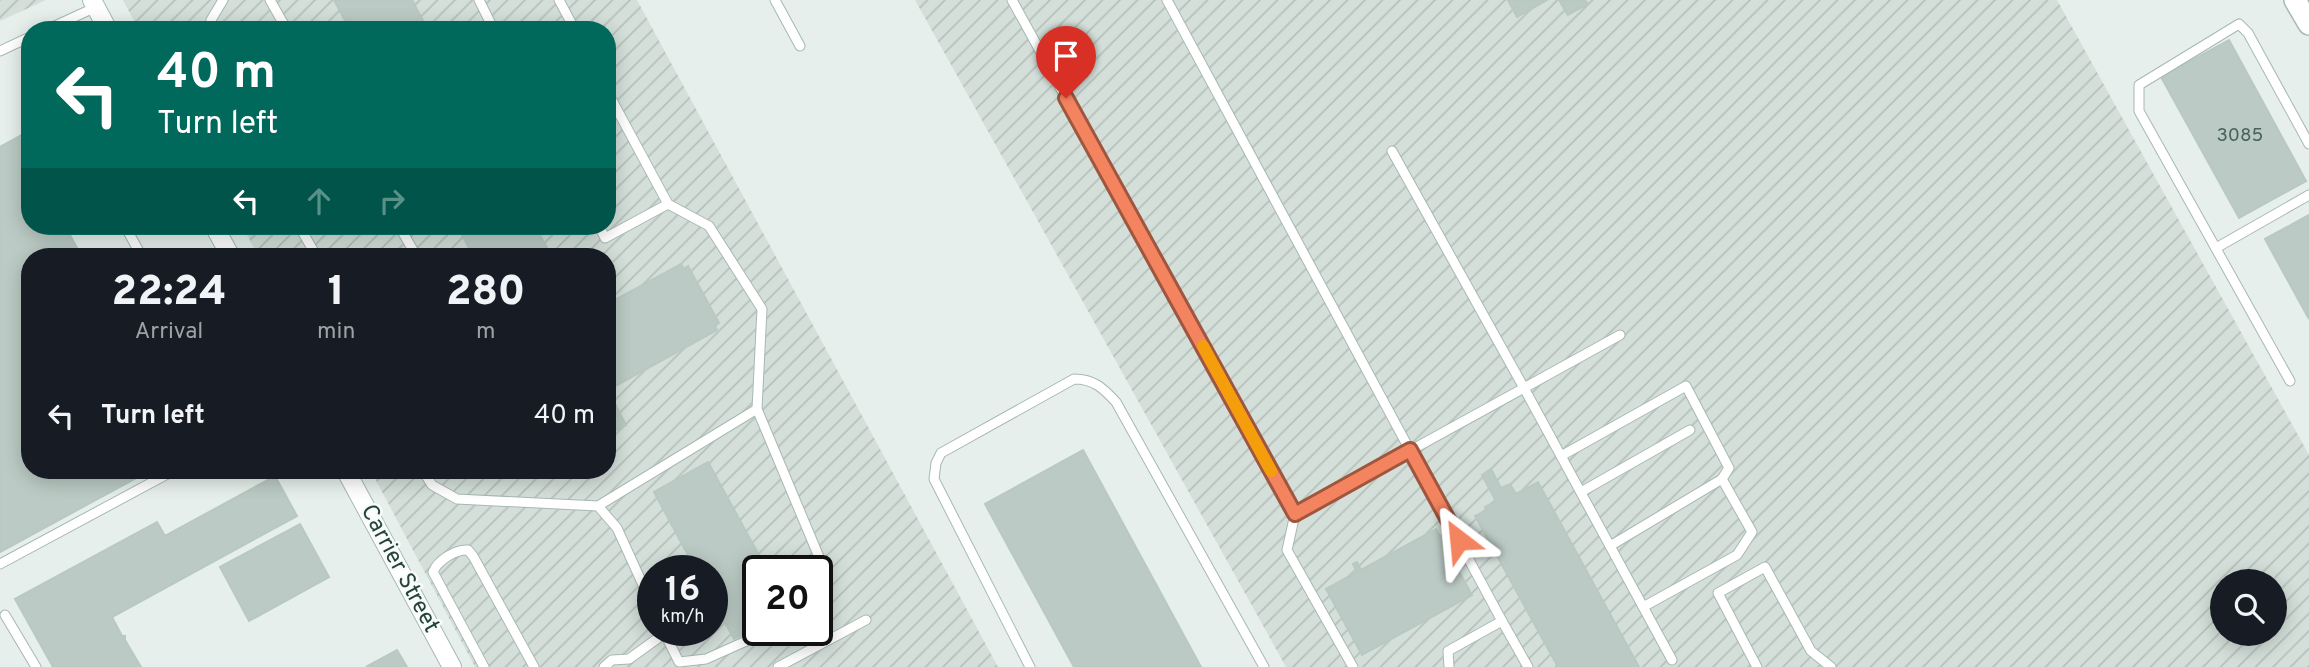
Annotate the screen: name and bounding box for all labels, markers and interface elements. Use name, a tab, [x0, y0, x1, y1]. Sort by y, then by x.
pin	[1036, 26, 1096, 98]
icon: arrive	[1047, 37, 1085, 75]
text: 40 m	[157, 44, 276, 106]
icon: left	[42, 49, 133, 140]
text: Turn left	[157, 105, 278, 145]
house number: 3085	[2217, 124, 2263, 148]
icon: left	[227, 182, 265, 220]
icon: ahead	[300, 182, 338, 220]
icon: right	[373, 182, 411, 220]
text: 22:24	[112, 267, 227, 320]
text: 1	[328, 267, 345, 320]
text: 280	[446, 267, 525, 320]
text: Arrival	[135, 318, 203, 347]
text: min	[317, 318, 355, 347]
text: m	[476, 318, 495, 347]
icon: left	[42, 397, 80, 435]
text: Turn left	[101, 400, 205, 433]
text: 40 m	[534, 400, 595, 433]
street label: Carrier Street	[353, 500, 445, 638]
position arrow	[1422, 503, 1496, 577]
speed limit sign: 20	[742, 555, 833, 646]
text: 16	[665, 569, 700, 613]
map controls	[2210, 569, 2287, 646]
button: search	[2210, 569, 2287, 646]
text: km/h	[661, 606, 704, 629]

